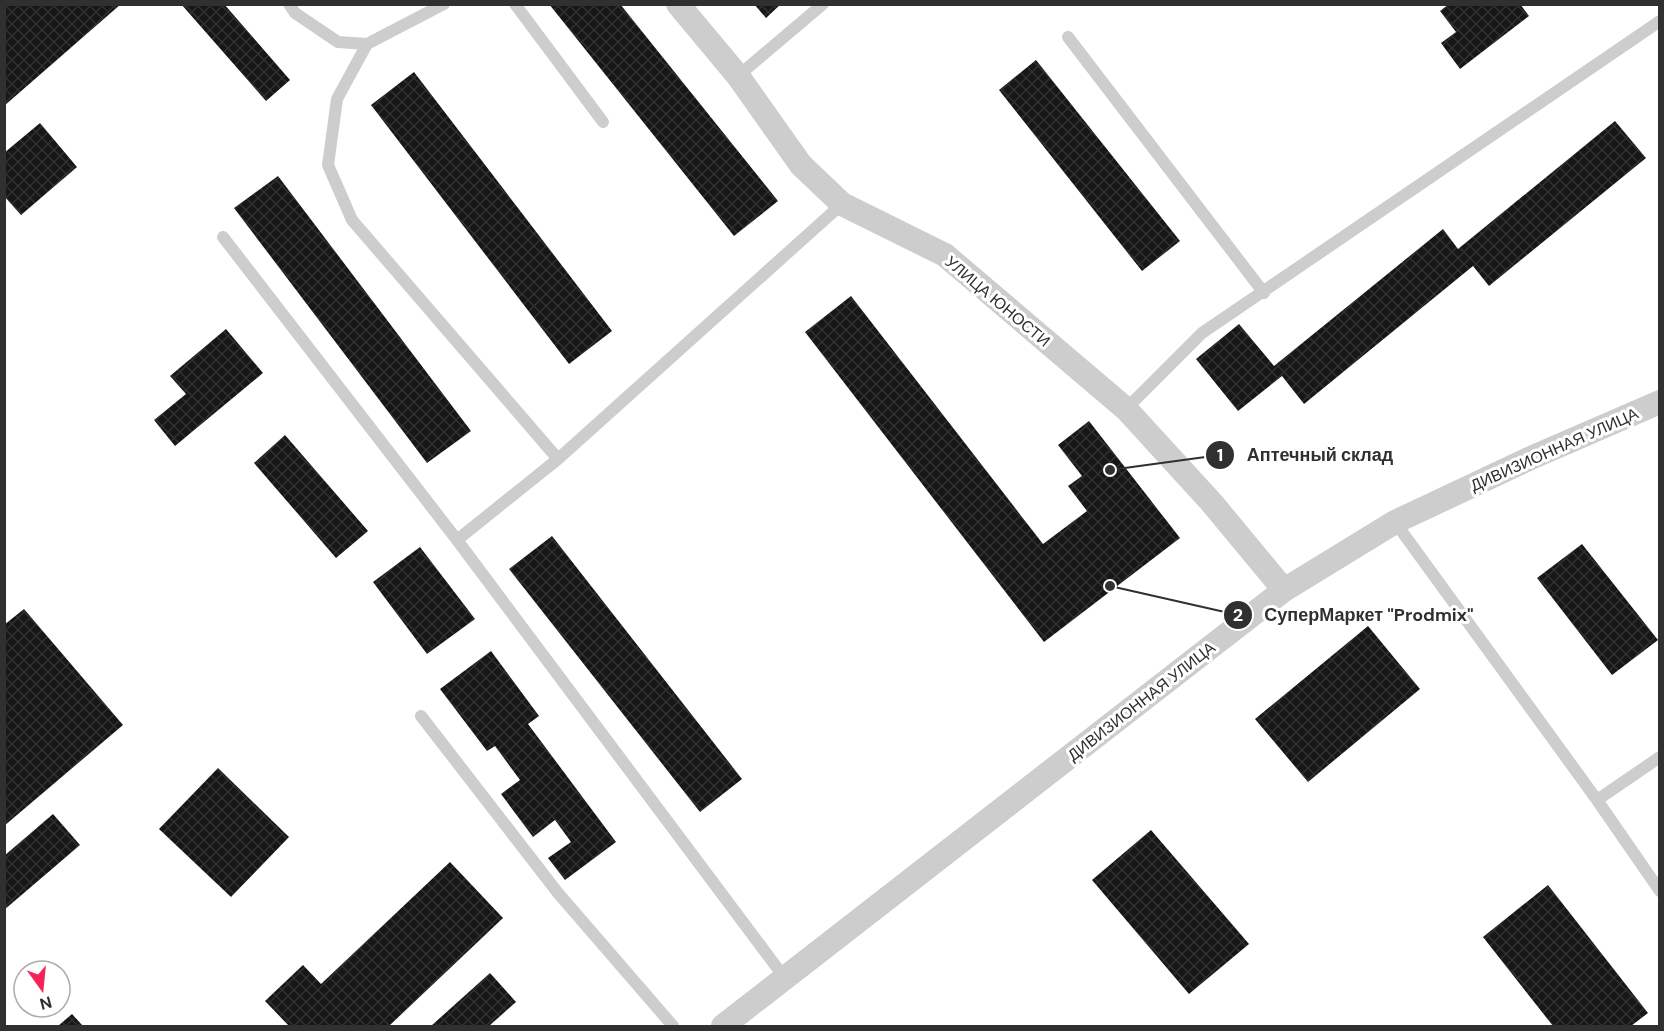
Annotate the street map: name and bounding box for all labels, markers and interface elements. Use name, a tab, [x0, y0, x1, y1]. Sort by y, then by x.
street label: УЛИЦА ЮНОСТИ	[941, 251, 1055, 351]
street label: ДИВИЗИОННАЯ УЛИЦА	[1467, 403, 1642, 496]
callout: Аптечный склад	[1205, 437, 1405, 473]
text: 1	[1217, 443, 1223, 467]
text: Аптечный склад	[1247, 443, 1394, 467]
callout: СуперМаркет "Prodmix"	[1223, 597, 1486, 633]
text: 2	[1233, 603, 1243, 627]
text: СуперМаркет "Prodmix"	[1264, 603, 1474, 627]
street label: ДИВИЗИОННАЯ УЛИЦА	[1063, 637, 1220, 766]
north arrow	[12, 959, 72, 1019]
text: N	[37, 991, 54, 1015]

